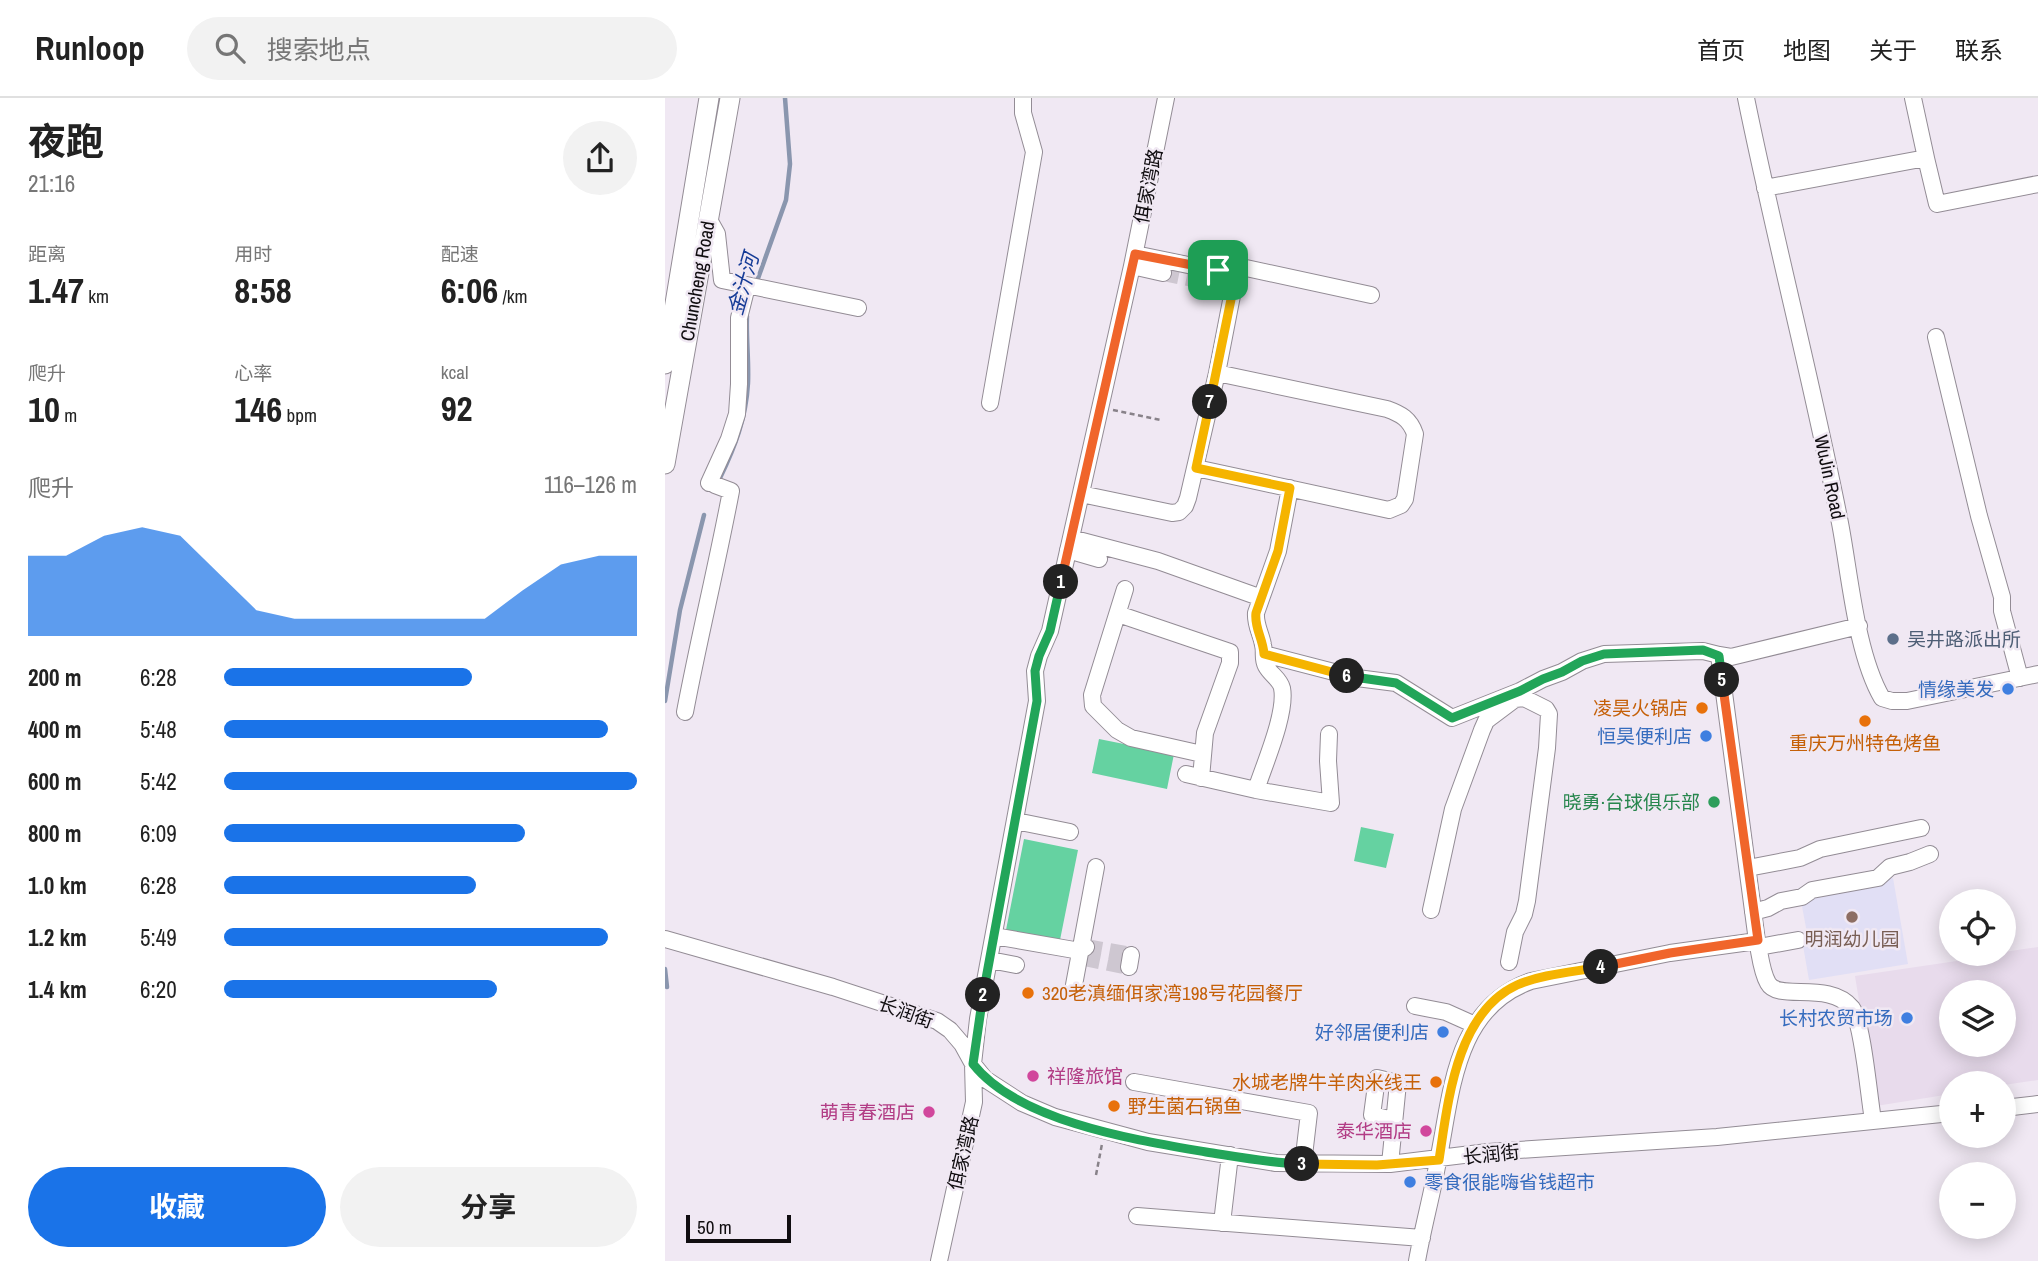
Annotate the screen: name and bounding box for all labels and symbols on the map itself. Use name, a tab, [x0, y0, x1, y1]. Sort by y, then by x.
street label: 佴家湾路	[1128, 146, 1168, 226]
street label: Chuncheng Road	[674, 219, 720, 343]
pin	[1188, 240, 1248, 300]
water label: 金汁河	[720, 246, 767, 318]
pin: 7	[1193, 384, 1227, 420]
street label: WuJin Road	[1808, 432, 1852, 522]
pin: 1	[1043, 564, 1079, 600]
place label: 吴井路派出所	[1907, 626, 2021, 652]
marker: 吴井路派出所	[1885, 631, 1901, 647]
pin: 6	[1329, 658, 1365, 694]
pin: 5	[1705, 662, 1739, 698]
place label: 情缘美发	[1918, 676, 1994, 702]
marker: 情缘美发	[2000, 681, 2016, 697]
place label: 凌昊火锅店	[1593, 695, 1688, 721]
marker: 凌昊火锅店	[1694, 700, 1710, 716]
marker: 重庆万州特色烤鱼	[1857, 713, 1873, 729]
place label: 恒昊便利店	[1597, 723, 1692, 749]
marker: 恒昊便利店	[1698, 728, 1714, 744]
place label: 重庆万州特色烤鱼	[1789, 730, 1941, 756]
place label: 晓勇·台球俱乐部	[1563, 789, 1700, 815]
marker: 晓勇·台球俱乐部	[1706, 794, 1722, 810]
marker: 明润幼儿园	[1844, 909, 1860, 925]
place label: 明润幼儿园	[1804, 926, 1900, 952]
pin: 4	[1583, 950, 1619, 984]
pin: 2	[965, 978, 1001, 1012]
place label: 320老滇缅佴家湾198号花园餐厅	[1042, 980, 1303, 1006]
marker: 320老滇缅佴家湾198号花园餐厅	[1020, 985, 1036, 1001]
street label: 长润街	[875, 990, 937, 1034]
place label: 长村农贸市场	[1779, 1005, 1893, 1031]
marker: 长村农贸市场	[1899, 1010, 1915, 1026]
place label: 好邻居便利店	[1315, 1019, 1429, 1045]
marker: 好邻居便利店	[1435, 1024, 1451, 1040]
place label: 祥隆旅馆	[1047, 1063, 1123, 1089]
marker: 祥隆旅馆	[1025, 1068, 1041, 1084]
place label: 水城老牌牛羊肉米线王	[1232, 1069, 1422, 1095]
marker: 水城老牌牛羊肉米线王	[1428, 1074, 1444, 1090]
place label: 野生菌石锅鱼	[1128, 1093, 1242, 1119]
marker: 野生菌石锅鱼	[1106, 1098, 1122, 1114]
place label: 萌青春酒店	[820, 1099, 915, 1125]
marker: 萌青春酒店	[921, 1104, 937, 1120]
street label: 佴家湾路	[942, 1113, 984, 1193]
place label: 泰华酒店	[1336, 1118, 1412, 1144]
marker: 泰华酒店	[1418, 1123, 1434, 1139]
street label: 长润街	[1461, 1138, 1521, 1170]
pin: 3	[1285, 1146, 1319, 1182]
place label: 零食很能嗨省钱超市	[1424, 1169, 1595, 1195]
marker: 零食很能嗨省钱超市	[1402, 1174, 1418, 1190]
scale bar	[686, 1212, 791, 1244]

